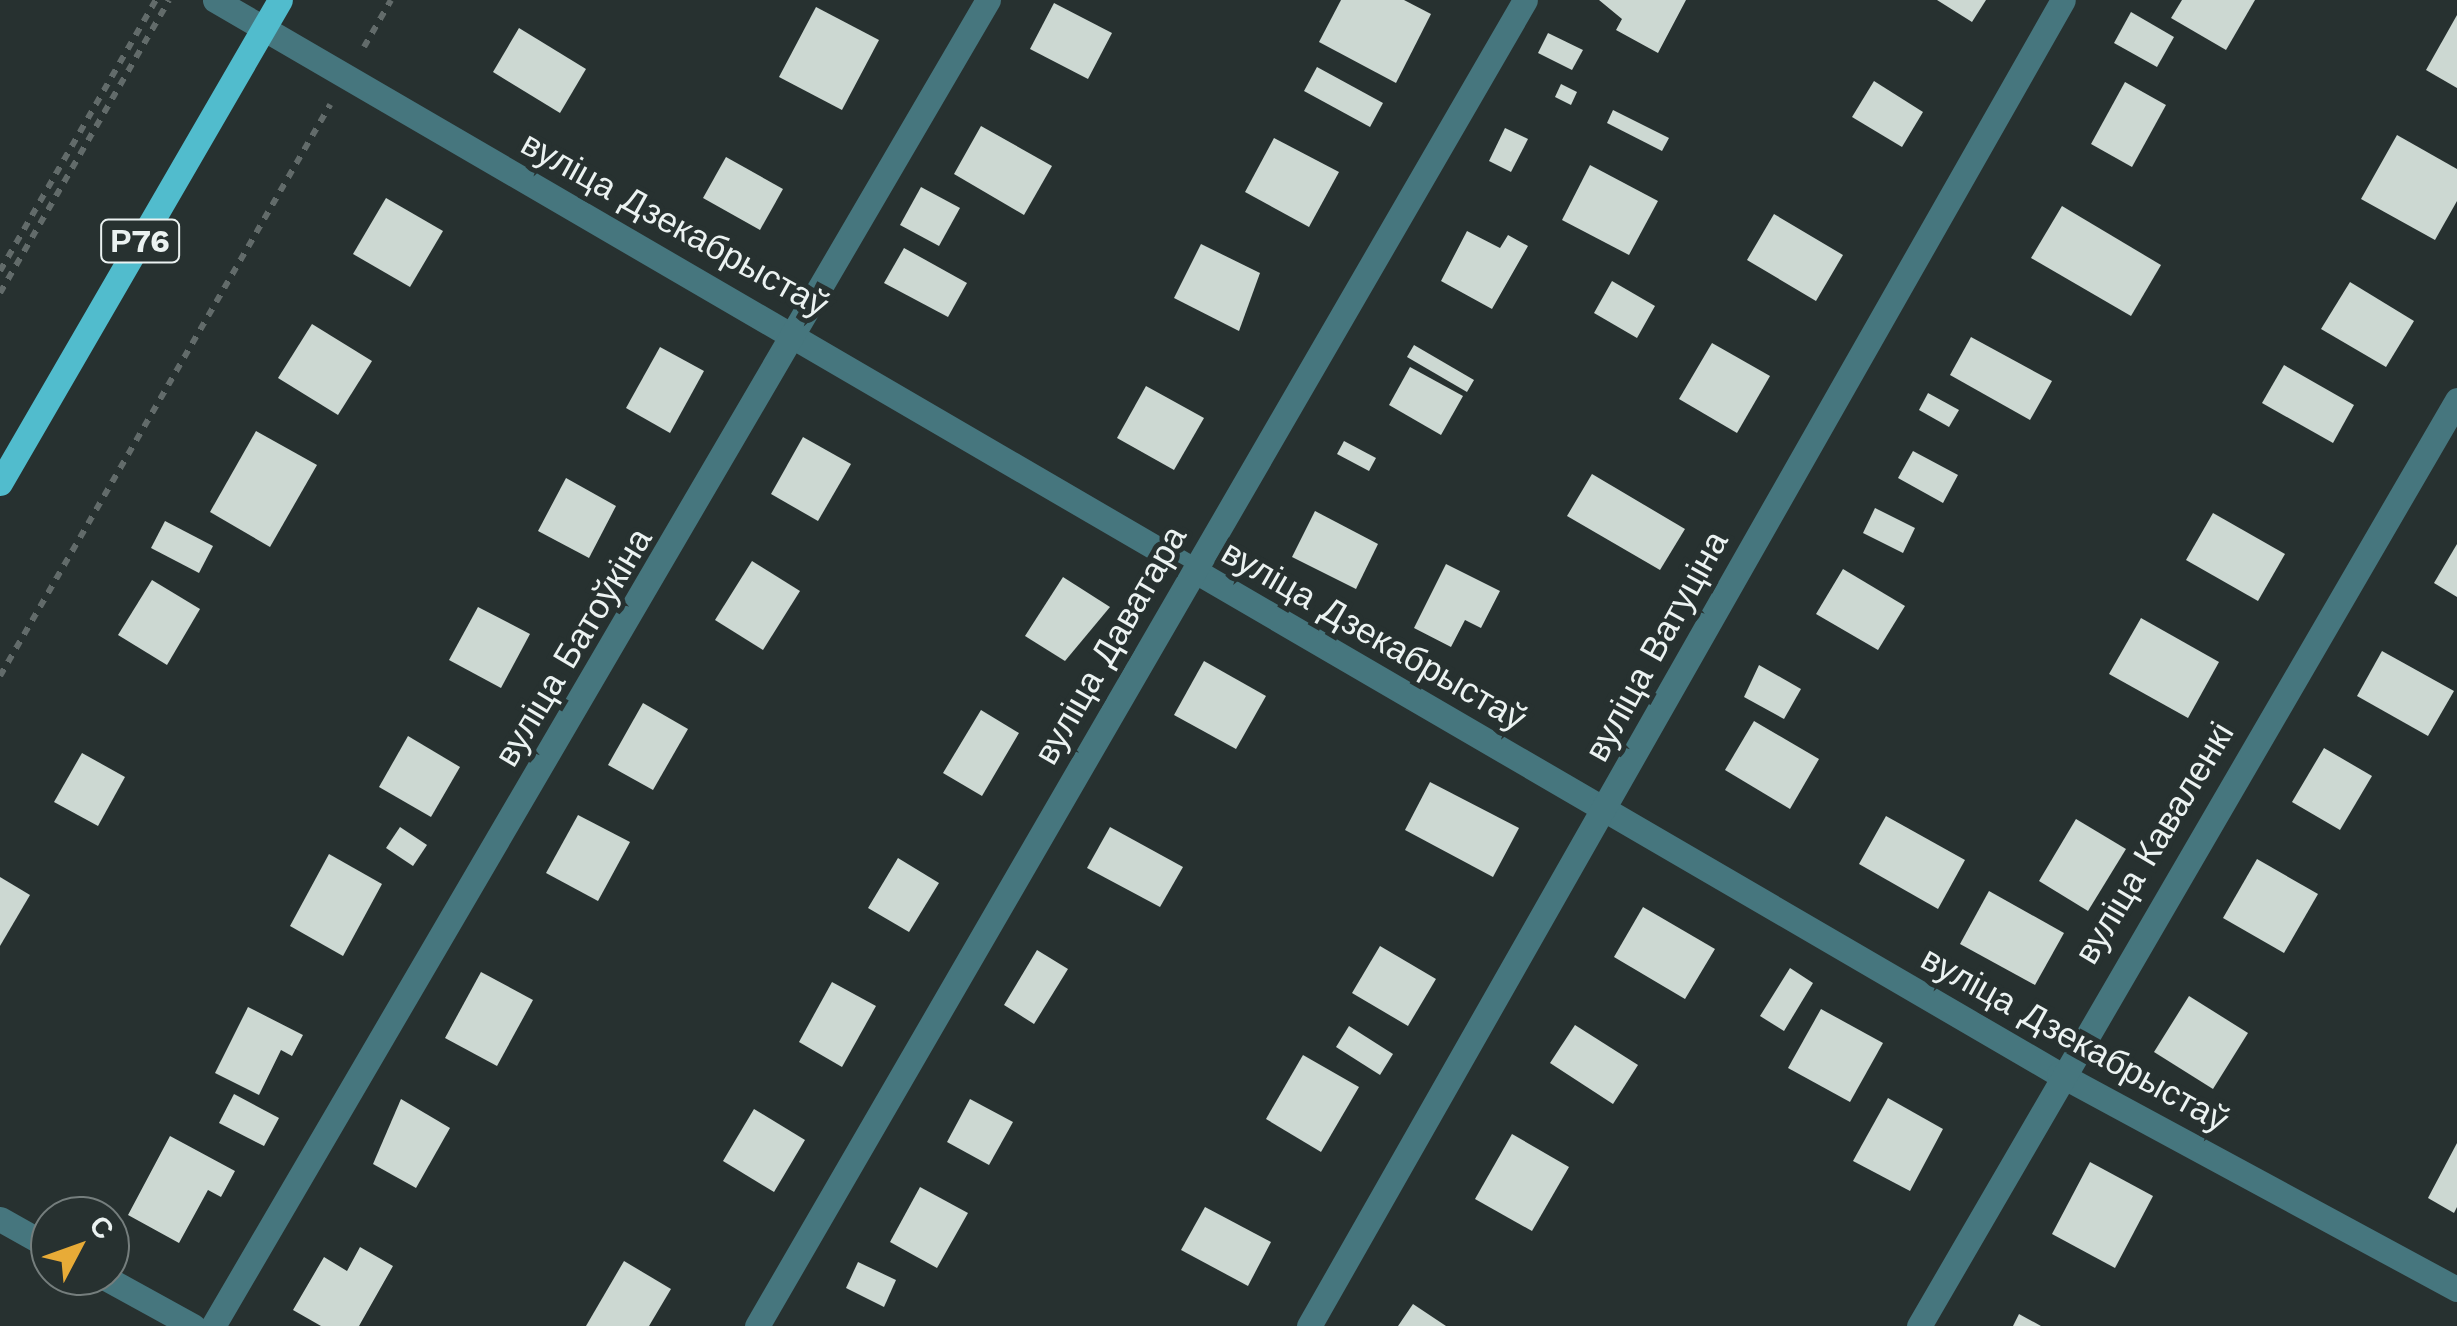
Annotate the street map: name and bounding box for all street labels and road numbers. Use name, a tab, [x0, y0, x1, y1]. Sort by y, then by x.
street label: вуліца Дзекабрыстаў	[514, 122, 836, 326]
road number: Р76	[100, 214, 180, 268]
street label: вуліца Даватара	[1025, 518, 1195, 772]
street label: вуліца Батоўкіна	[485, 520, 661, 774]
street label: вуліца Ватуціна	[1575, 524, 1737, 768]
street label: вуліца Дзекабрыстаў	[1214, 531, 1534, 739]
street label: вуліца Каваленкі	[2065, 715, 2243, 971]
street label: вуліца Дзекабрыстаў	[1914, 937, 2236, 1141]

